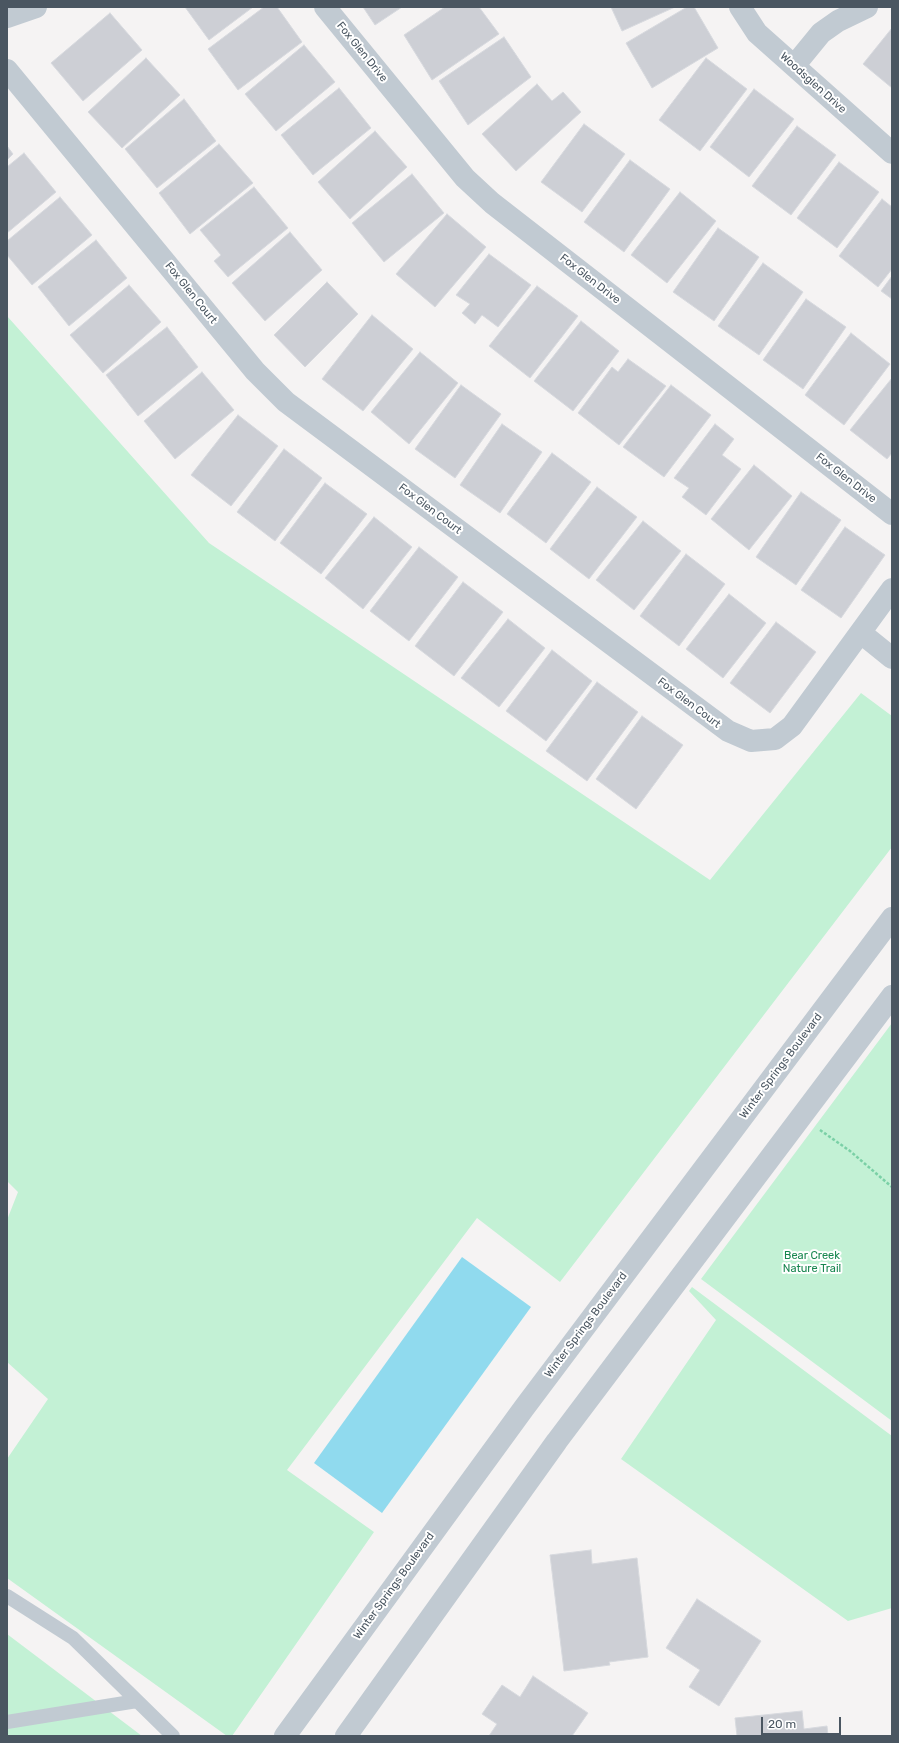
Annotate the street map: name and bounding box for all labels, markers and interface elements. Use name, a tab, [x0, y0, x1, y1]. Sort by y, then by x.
street label: Fox Glen Drive	[334, 19, 390, 85]
street label: Woodsglen Drive	[777, 50, 849, 116]
street label: Fox Glen Drive	[557, 251, 623, 307]
street label: Fox Glen Court	[162, 260, 220, 326]
street label: Fox Glen Drive	[813, 450, 879, 506]
street label: Fox Glen Court	[396, 481, 464, 537]
street label: Fox Glen Court	[655, 675, 723, 731]
street label: Winter Springs Boulevard	[737, 1011, 825, 1121]
park label: Bear Creek Nature Trail	[783, 1249, 841, 1275]
street label: Winter Springs Boulevard	[542, 1270, 630, 1380]
street label: Winter Springs Boulevard	[351, 1530, 437, 1642]
scale bar	[763, 1709, 843, 1735]
text: 20 m	[768, 1717, 796, 1731]

